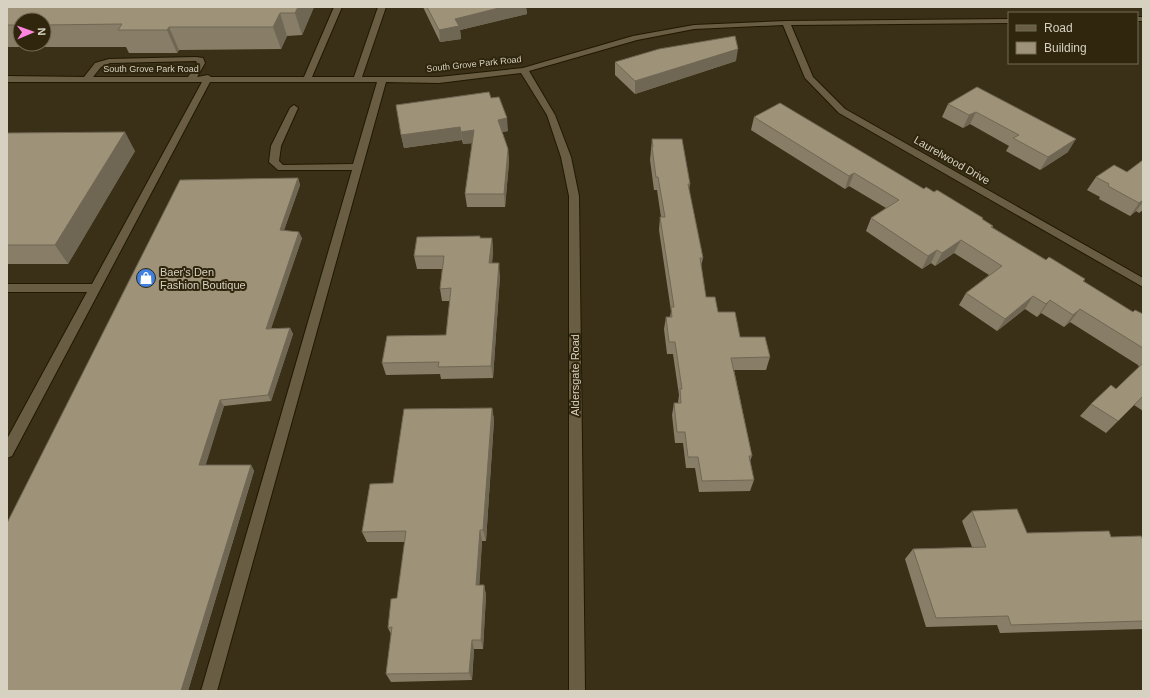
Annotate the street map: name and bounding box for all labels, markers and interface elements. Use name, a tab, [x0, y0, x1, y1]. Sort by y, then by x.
north arrow	[12, 12, 52, 52]
legend	[1008, 12, 1138, 64]
text: Road	[1044, 21, 1073, 35]
text: N	[36, 27, 48, 36]
text: Building	[1044, 41, 1087, 55]
street label: South Grove Park Road	[426, 54, 522, 74]
street label: South Grove Park Road	[103, 64, 199, 74]
street label: Laurelwood Drive	[912, 133, 992, 187]
place label: Baer's Den Fashion Boutique	[160, 266, 246, 291]
shop icon: Baer's Den Fashion Boutique	[135, 267, 157, 289]
street label: Aldersgate Road	[569, 334, 581, 416]

